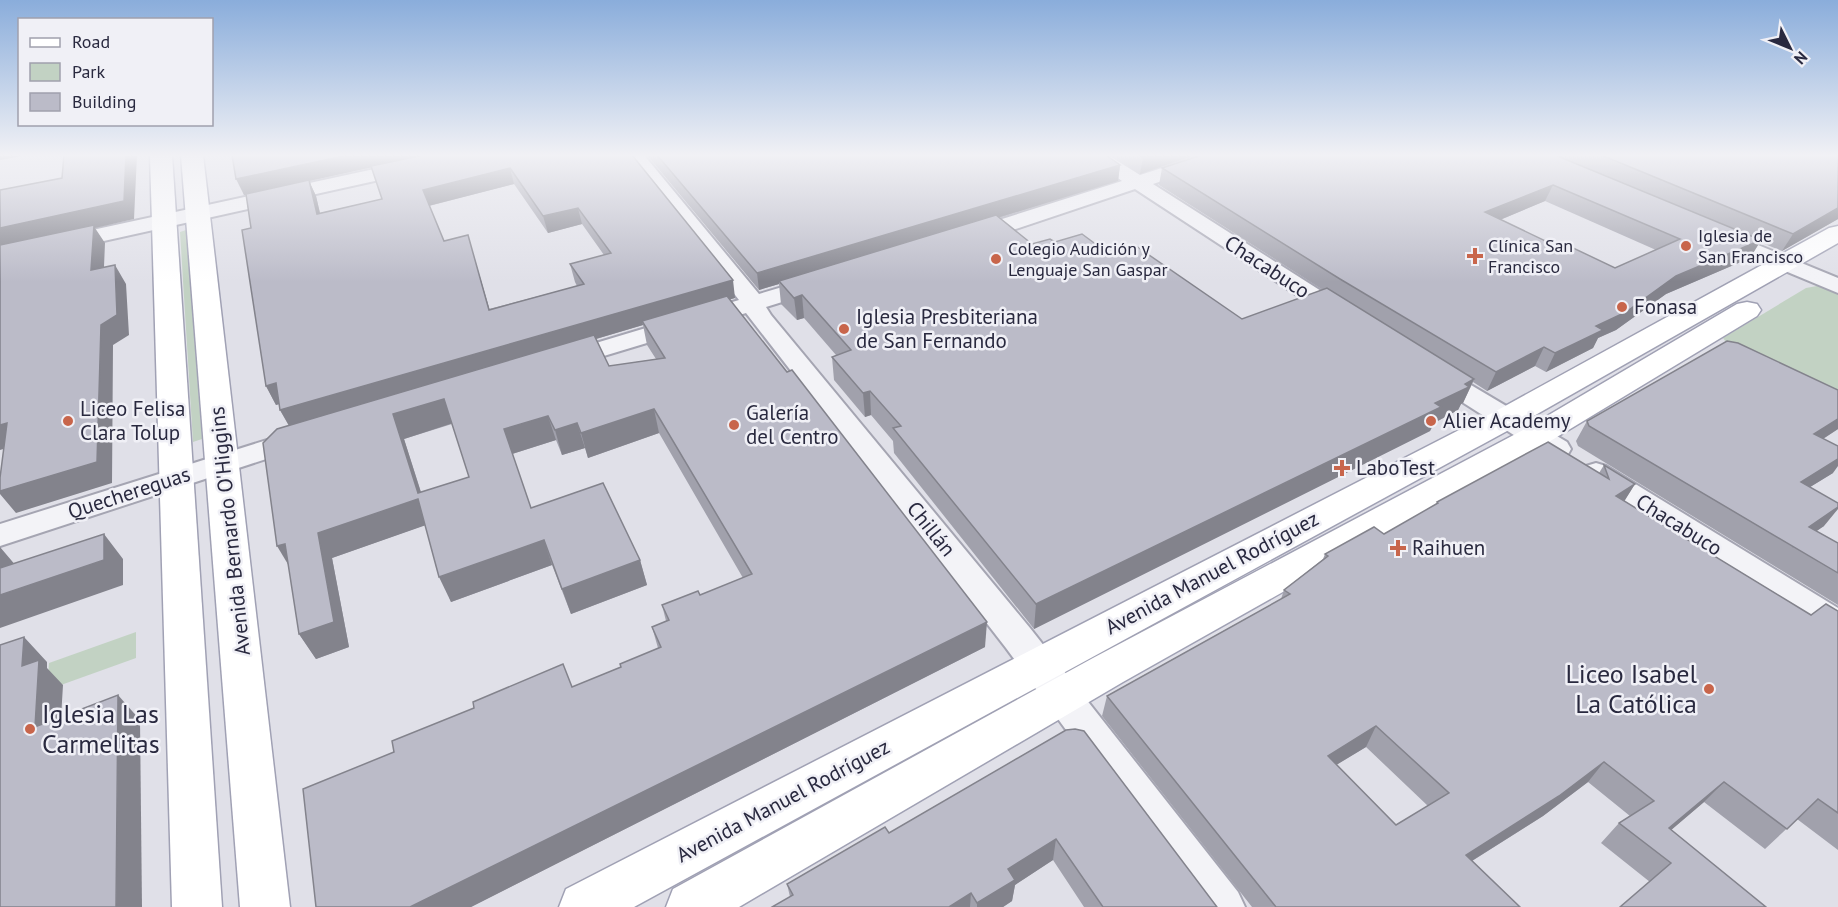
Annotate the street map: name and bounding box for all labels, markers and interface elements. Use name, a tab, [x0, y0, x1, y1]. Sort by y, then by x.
legend	[18, 18, 213, 126]
north arrow	[1760, 18, 1820, 78]
text: Road	[72, 30, 110, 53]
text: N	[1790, 48, 1812, 69]
text: Park	[72, 60, 105, 83]
text: Building	[72, 90, 136, 113]
place label: Iglesia de San Francisco	[1698, 224, 1803, 268]
street label: Chacabuco	[1219, 229, 1315, 304]
place label: Clínica San Francisco	[1488, 234, 1573, 278]
place label: Colegio Audición y Lenguaje San Gaspar	[1008, 237, 1168, 281]
marker: Iglesia de San Francisco	[1679, 239, 1693, 253]
marker: Clínica San Francisco	[1466, 247, 1484, 265]
marker: Colegio Audición y Lenguaje San Gaspar	[989, 252, 1003, 266]
place label: Fonasa	[1634, 293, 1697, 320]
marker: Fonasa	[1615, 300, 1629, 314]
place label: Iglesia Presbiteriana de San Fernando	[856, 303, 1038, 354]
marker: Iglesia Presbiteriana de San Fernando	[837, 322, 851, 336]
place label: Liceo Felisa Clara Tolup	[80, 395, 185, 446]
place label: Galería del Centro	[746, 399, 839, 450]
street label: Avenida Bernardo O'Higgins	[203, 405, 256, 657]
place label: Alier Academy	[1443, 407, 1571, 434]
marker: Liceo Felisa Clara Tolup	[61, 414, 75, 428]
marker: Alier Academy	[1424, 414, 1438, 428]
marker: Galería del Centro	[727, 418, 741, 432]
place label: LaboTest	[1356, 454, 1435, 481]
marker: LaboTest	[1333, 459, 1351, 477]
street label: Quechereguas	[64, 460, 193, 525]
street label: Chacabuco	[1631, 488, 1727, 562]
street label: Chillán	[901, 496, 962, 562]
street label: Avenida Manuel Rodríguez	[1100, 505, 1323, 640]
place label: Raihuen	[1412, 534, 1485, 561]
marker: Raihuen	[1389, 539, 1407, 557]
place label: Liceo Isabel La Católica	[1565, 657, 1697, 720]
marker: Liceo Isabel La Católica	[1702, 682, 1716, 696]
place label: Iglesia Las Carmelitas	[42, 697, 160, 760]
marker: Iglesia Las Carmelitas	[23, 722, 37, 736]
street label: Avenida Manuel Rodríguez	[671, 733, 894, 868]

